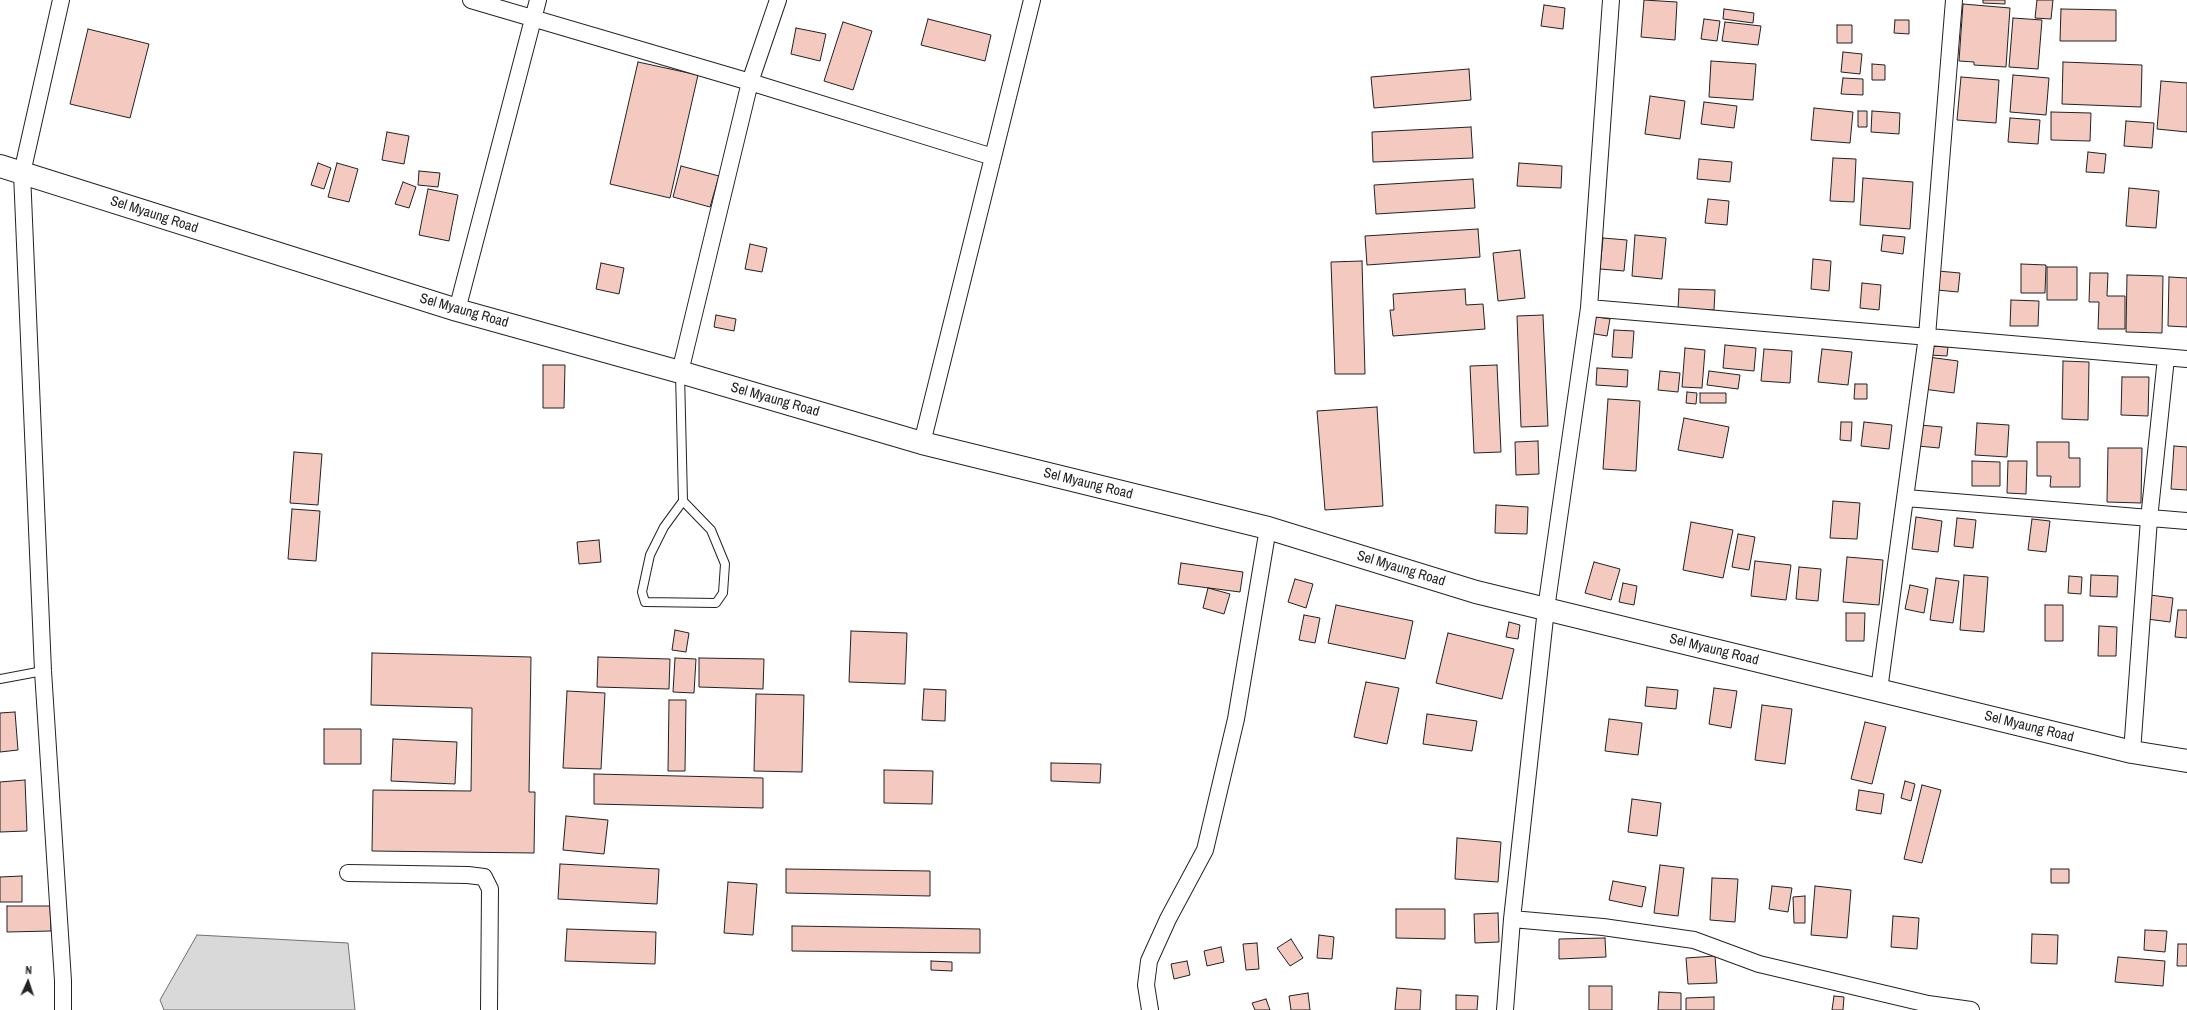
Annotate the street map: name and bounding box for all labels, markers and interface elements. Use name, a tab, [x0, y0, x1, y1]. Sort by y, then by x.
street label: Sel Myaung Road	[108, 193, 200, 237]
street label: Sel Myaung Road	[418, 290, 510, 332]
street label: Sel Myaung Road	[729, 379, 821, 421]
street label: Sel Myaung Road	[1042, 465, 1134, 503]
street label: Sel Myaung Road	[1355, 548, 1447, 590]
street label: Sel Myaung Road	[1668, 631, 1760, 669]
street label: Sel Myaung Road	[1983, 708, 2075, 746]
north arrow	[8, 962, 48, 1002]
text: N	[25, 963, 32, 977]

